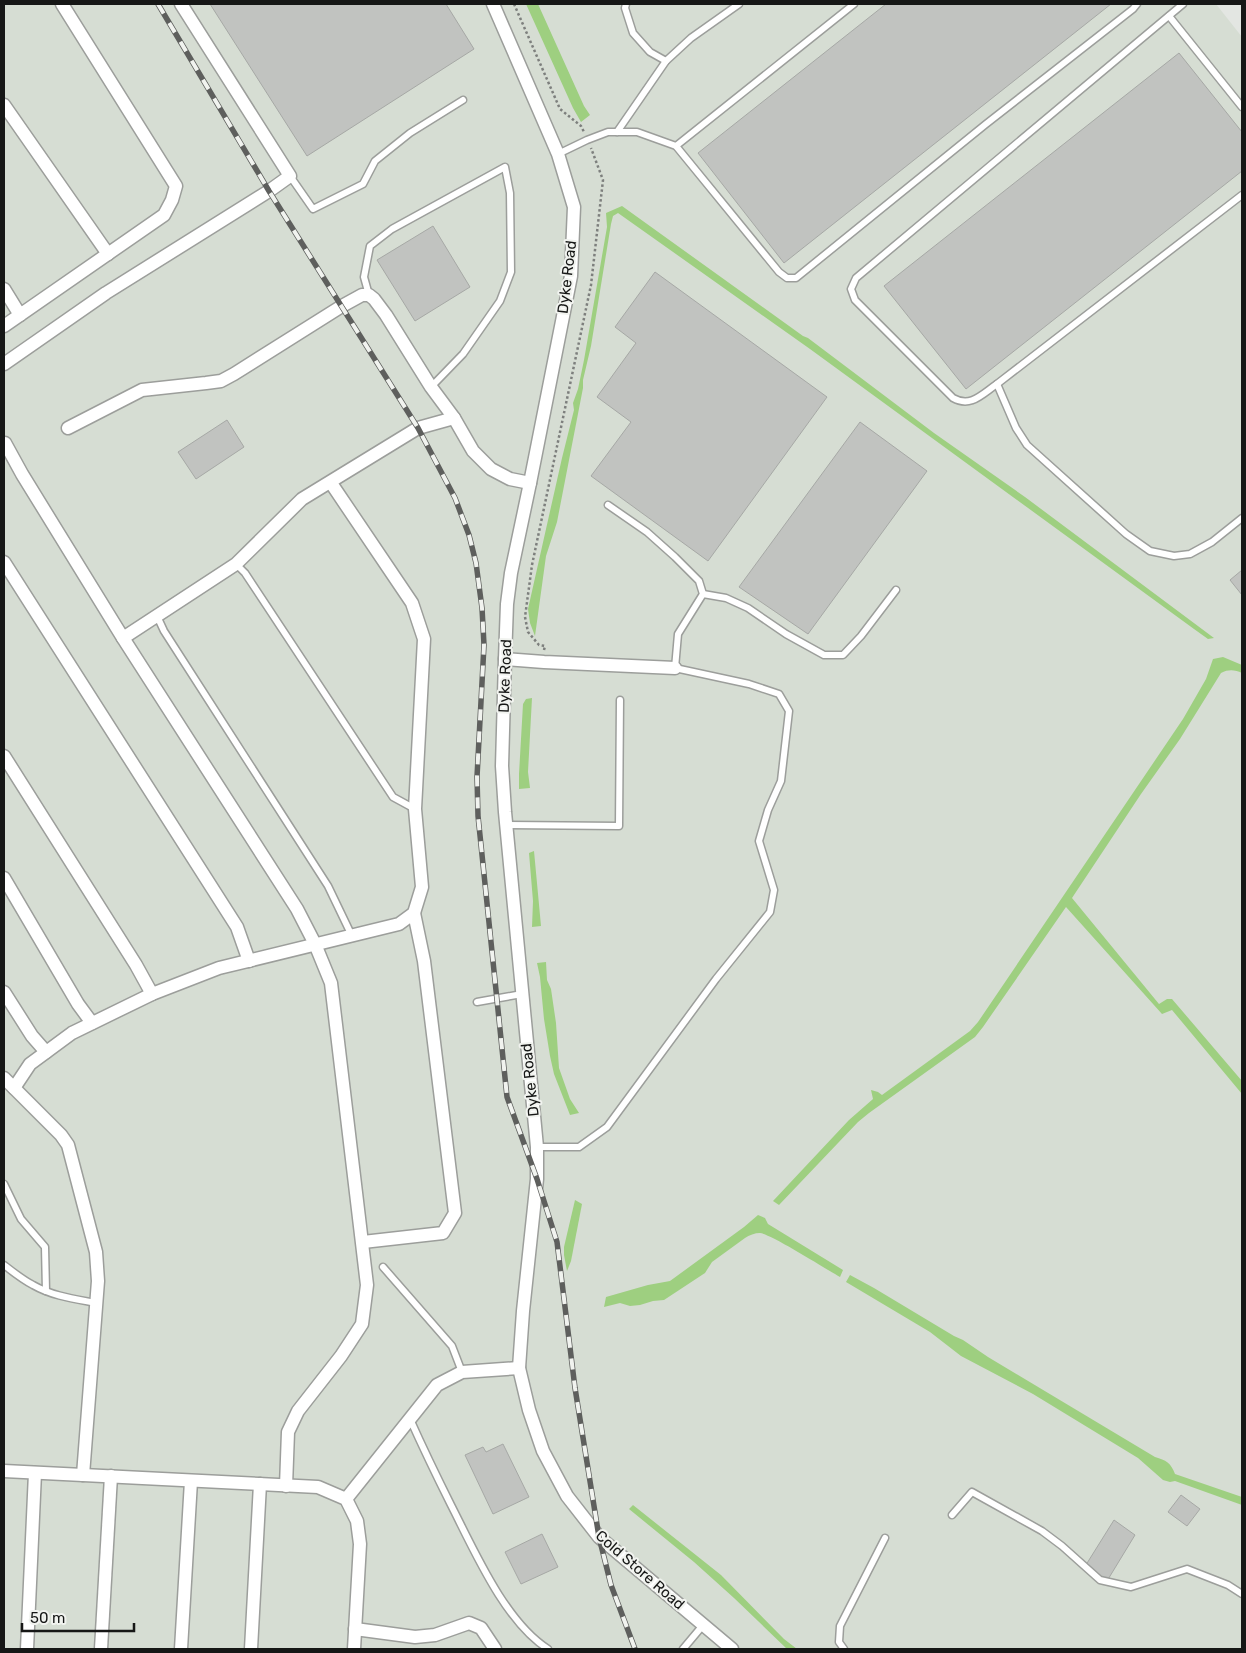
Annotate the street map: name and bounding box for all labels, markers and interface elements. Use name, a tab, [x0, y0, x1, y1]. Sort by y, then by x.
street label: Dyke Road	[554, 239, 580, 315]
street label: Dyke Road	[495, 639, 515, 713]
street label: Dyke Road	[517, 1042, 543, 1118]
street label: Cold Store Road	[592, 1527, 688, 1613]
scale bar	[22, 1600, 135, 1632]
text: 50 m	[30, 1609, 65, 1627]

